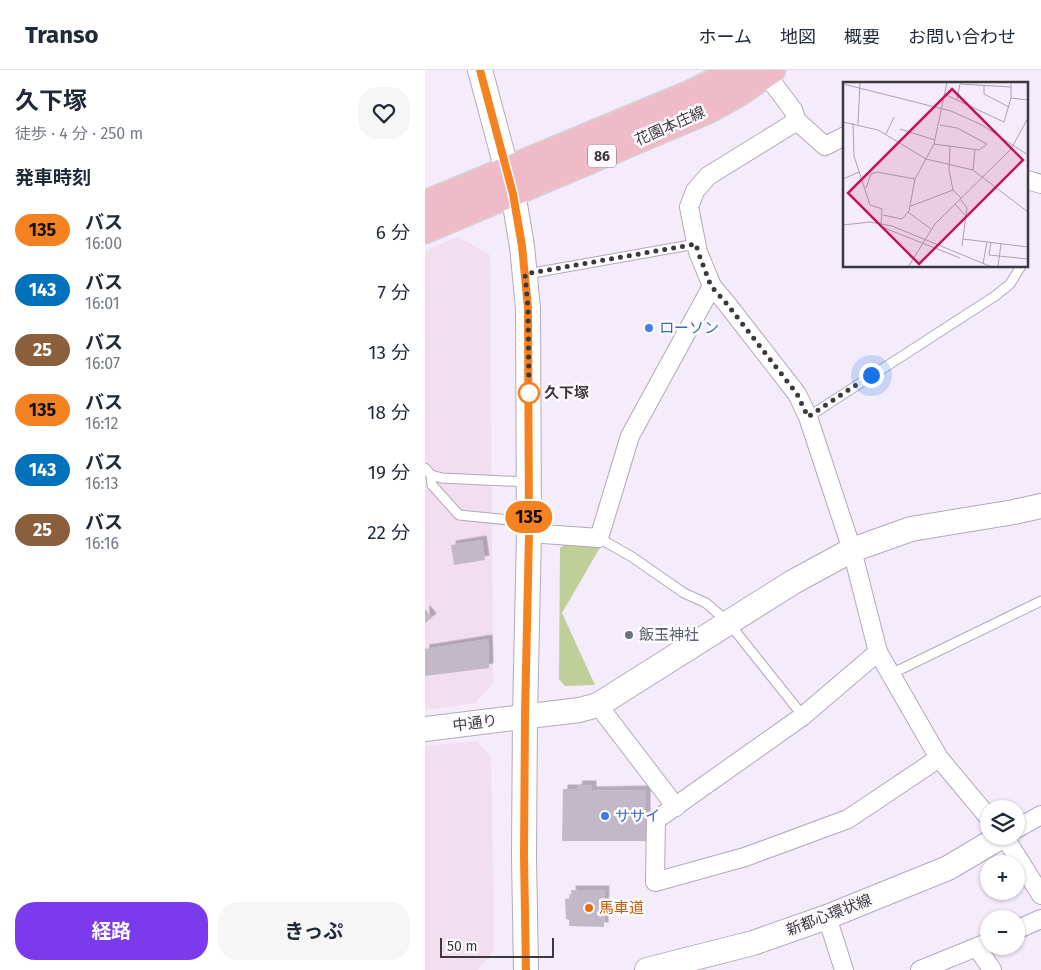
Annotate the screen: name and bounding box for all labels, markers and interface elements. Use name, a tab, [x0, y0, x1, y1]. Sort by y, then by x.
text: Transo	[25, 21, 99, 49]
text: ホーム	[699, 26, 752, 48]
text: 地図	[780, 26, 816, 48]
text: 概要	[844, 26, 880, 48]
text: お問い合わせ	[908, 26, 1016, 48]
inset map	[843, 82, 1029, 268]
text: 久下塚	[15, 87, 87, 115]
button: heart	[358, 87, 410, 139]
street label: 花園本庄線	[632, 103, 708, 149]
text: 徒歩 · 4 分 · 250 m	[15, 124, 143, 143]
road number: 86	[588, 144, 616, 168]
text: 発車時刻	[15, 166, 91, 189]
text: バス	[85, 211, 123, 234]
text: 135	[29, 219, 56, 241]
text: 6 分	[376, 221, 410, 244]
text: 16:00	[85, 234, 122, 253]
text: バス	[85, 271, 123, 294]
text: 143	[29, 279, 56, 301]
text: 7 分	[378, 281, 410, 304]
text: 16:01	[85, 294, 120, 313]
place label: ローソン	[659, 319, 719, 337]
marker: ローソン	[643, 322, 655, 334]
text: バス	[85, 331, 123, 354]
text: 25	[33, 339, 52, 361]
text: 13 分	[368, 341, 410, 364]
text: 16:07	[85, 354, 120, 373]
your location	[859, 363, 884, 388]
marker: 久下塚	[518, 382, 540, 404]
place label: 久下塚	[544, 384, 589, 402]
text: バス	[85, 391, 123, 414]
text: 135	[29, 399, 56, 421]
text: 18 分	[367, 401, 410, 424]
text: 16:12	[85, 414, 119, 433]
text: バス	[85, 451, 123, 474]
text: 143	[29, 459, 56, 481]
text: 19 分	[368, 461, 410, 484]
text: 16:13	[85, 474, 119, 493]
line badge: 135	[500, 501, 558, 533]
text: 135	[515, 506, 543, 528]
text: バス	[85, 511, 123, 534]
text: 25	[33, 519, 52, 541]
text: 22 分	[367, 521, 410, 544]
text: 16:16	[85, 534, 119, 553]
place label: 飯玉神社	[639, 626, 699, 644]
marker: 飯玉神社	[623, 629, 635, 641]
street label: 中通り	[452, 711, 498, 735]
map controls	[980, 800, 1025, 955]
button: layers	[980, 800, 1025, 845]
place label: ササイ	[615, 807, 660, 825]
marker: ササイ	[599, 810, 611, 822]
button: +	[980, 855, 1025, 900]
street label: 新都心環状線	[784, 890, 874, 940]
place label: 馬車道	[599, 899, 644, 917]
button: 経路	[15, 902, 208, 960]
button: きっぷ	[218, 902, 410, 960]
marker: 馬車道	[583, 902, 595, 914]
button: −	[980, 910, 1025, 955]
scale bar	[440, 935, 554, 958]
text: 50 m	[447, 938, 478, 955]

